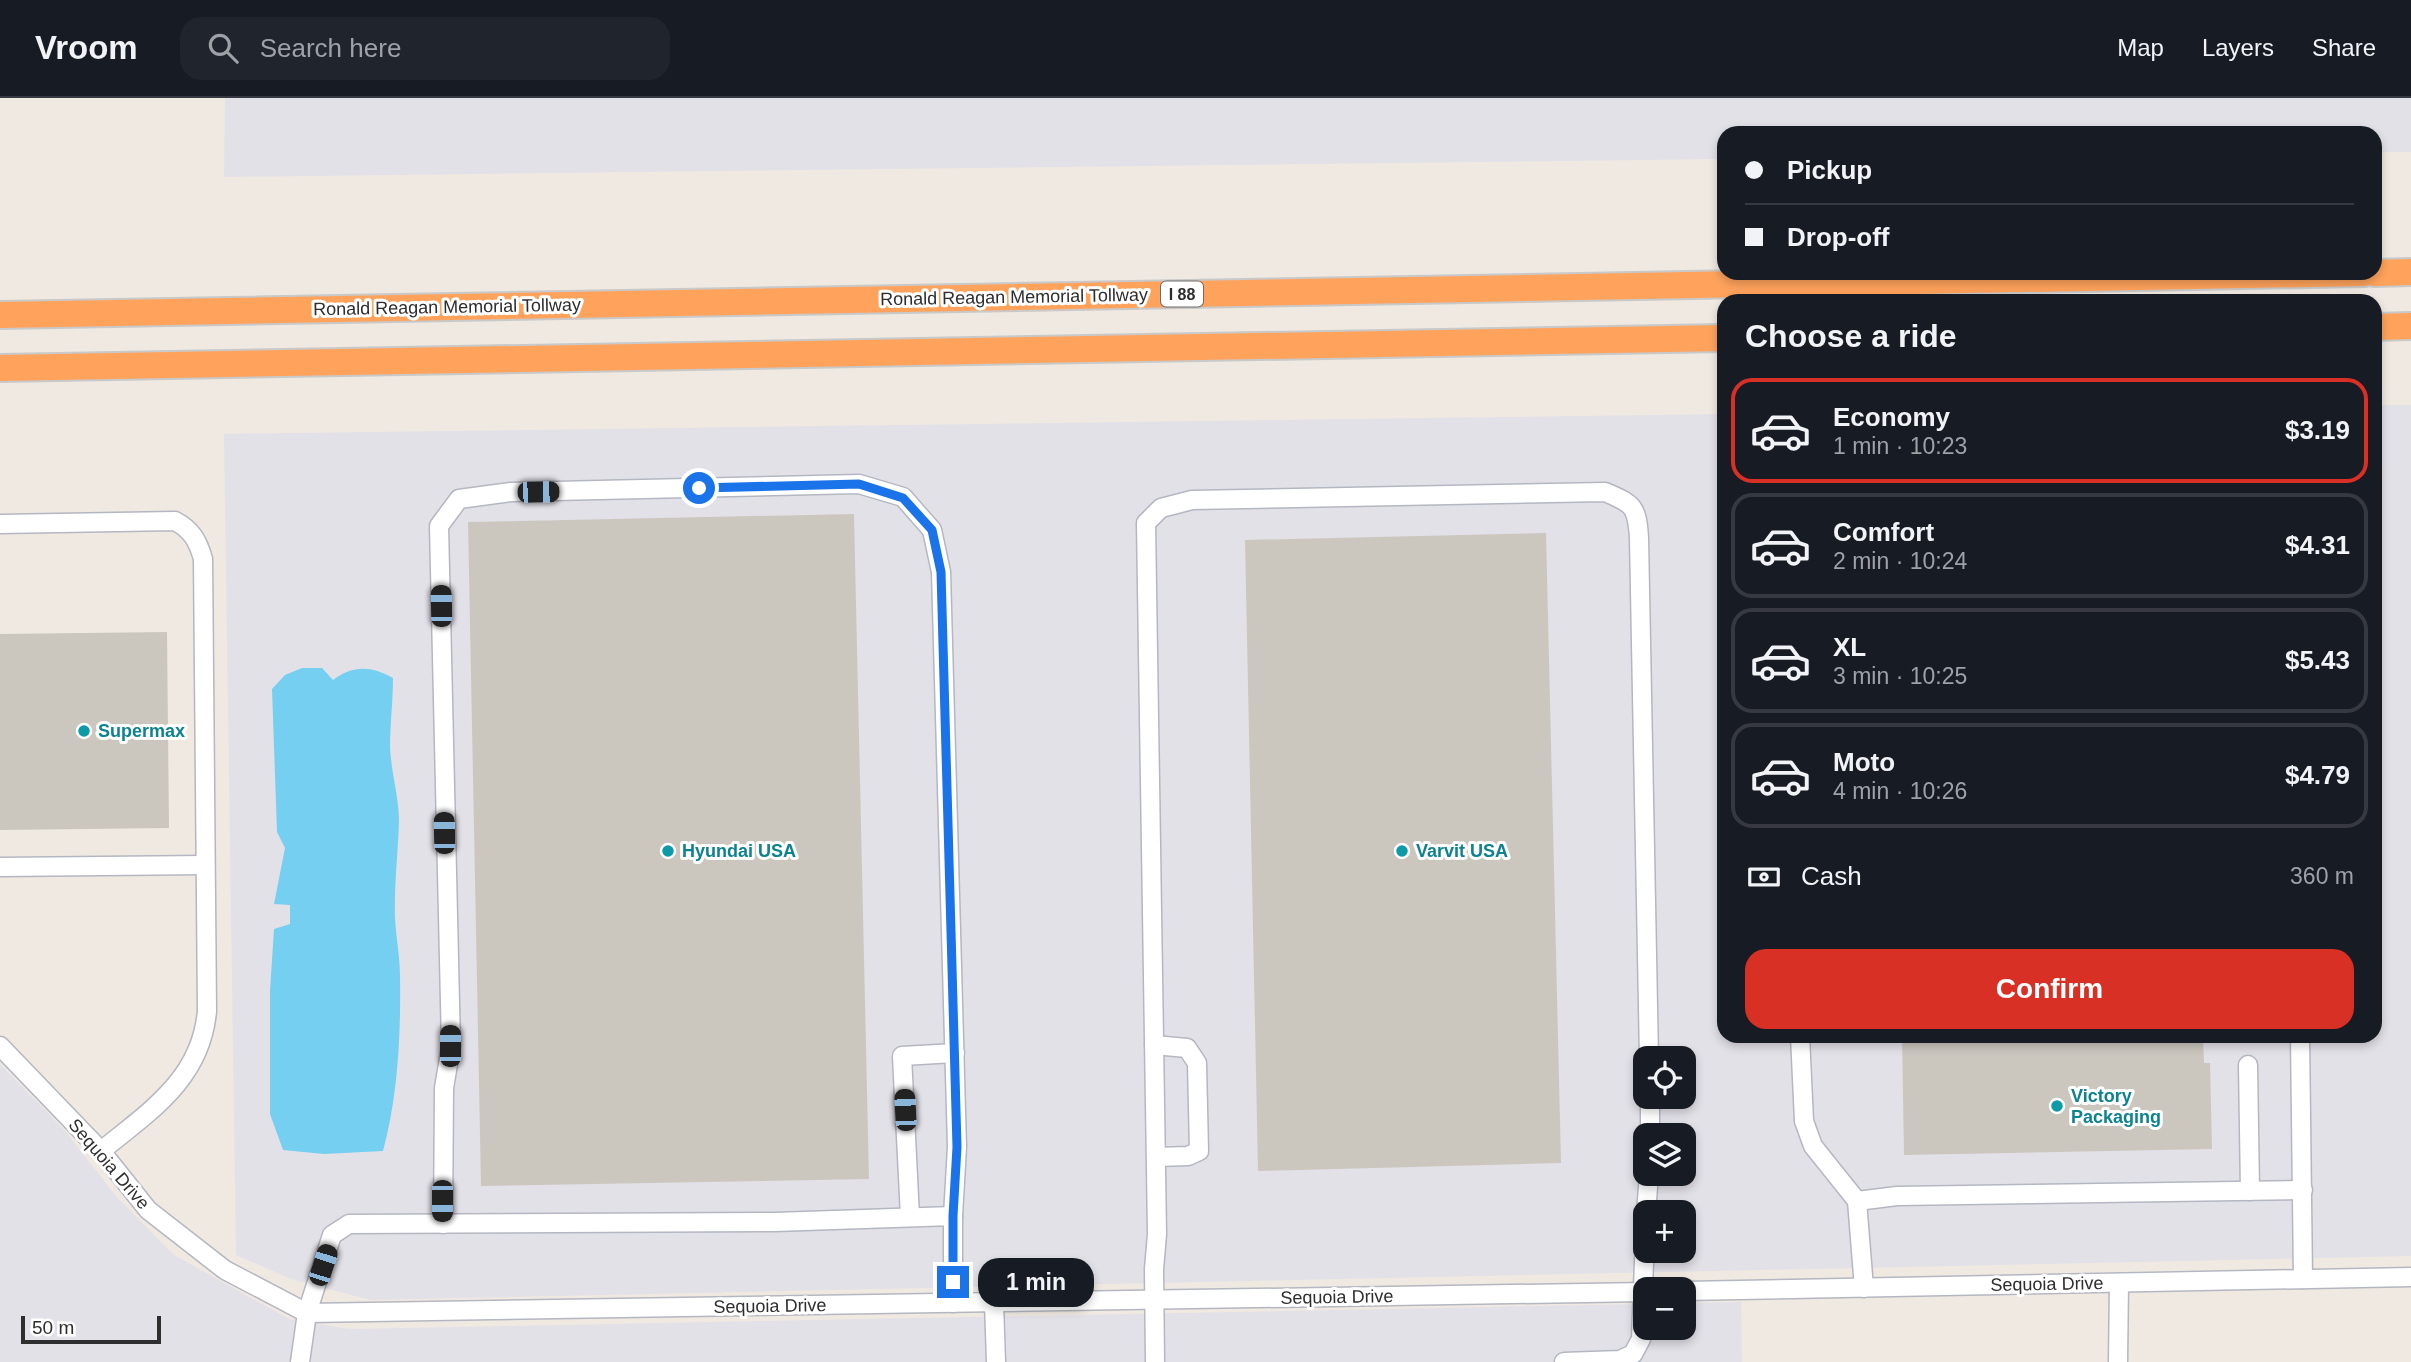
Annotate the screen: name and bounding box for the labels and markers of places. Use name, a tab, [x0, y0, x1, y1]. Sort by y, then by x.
place label: Supermax	[98, 721, 185, 741]
marker: Supermax	[76, 723, 92, 739]
place label: Hyundai USA	[682, 841, 796, 861]
place label: Varvit USA	[1416, 841, 1508, 861]
marker: Hyundai USA	[660, 843, 676, 859]
marker: Varvit USA	[1394, 843, 1410, 859]
place label: Victory Packaging	[2071, 1086, 2161, 1127]
marker: Victory Packaging	[2049, 1098, 2065, 1114]

